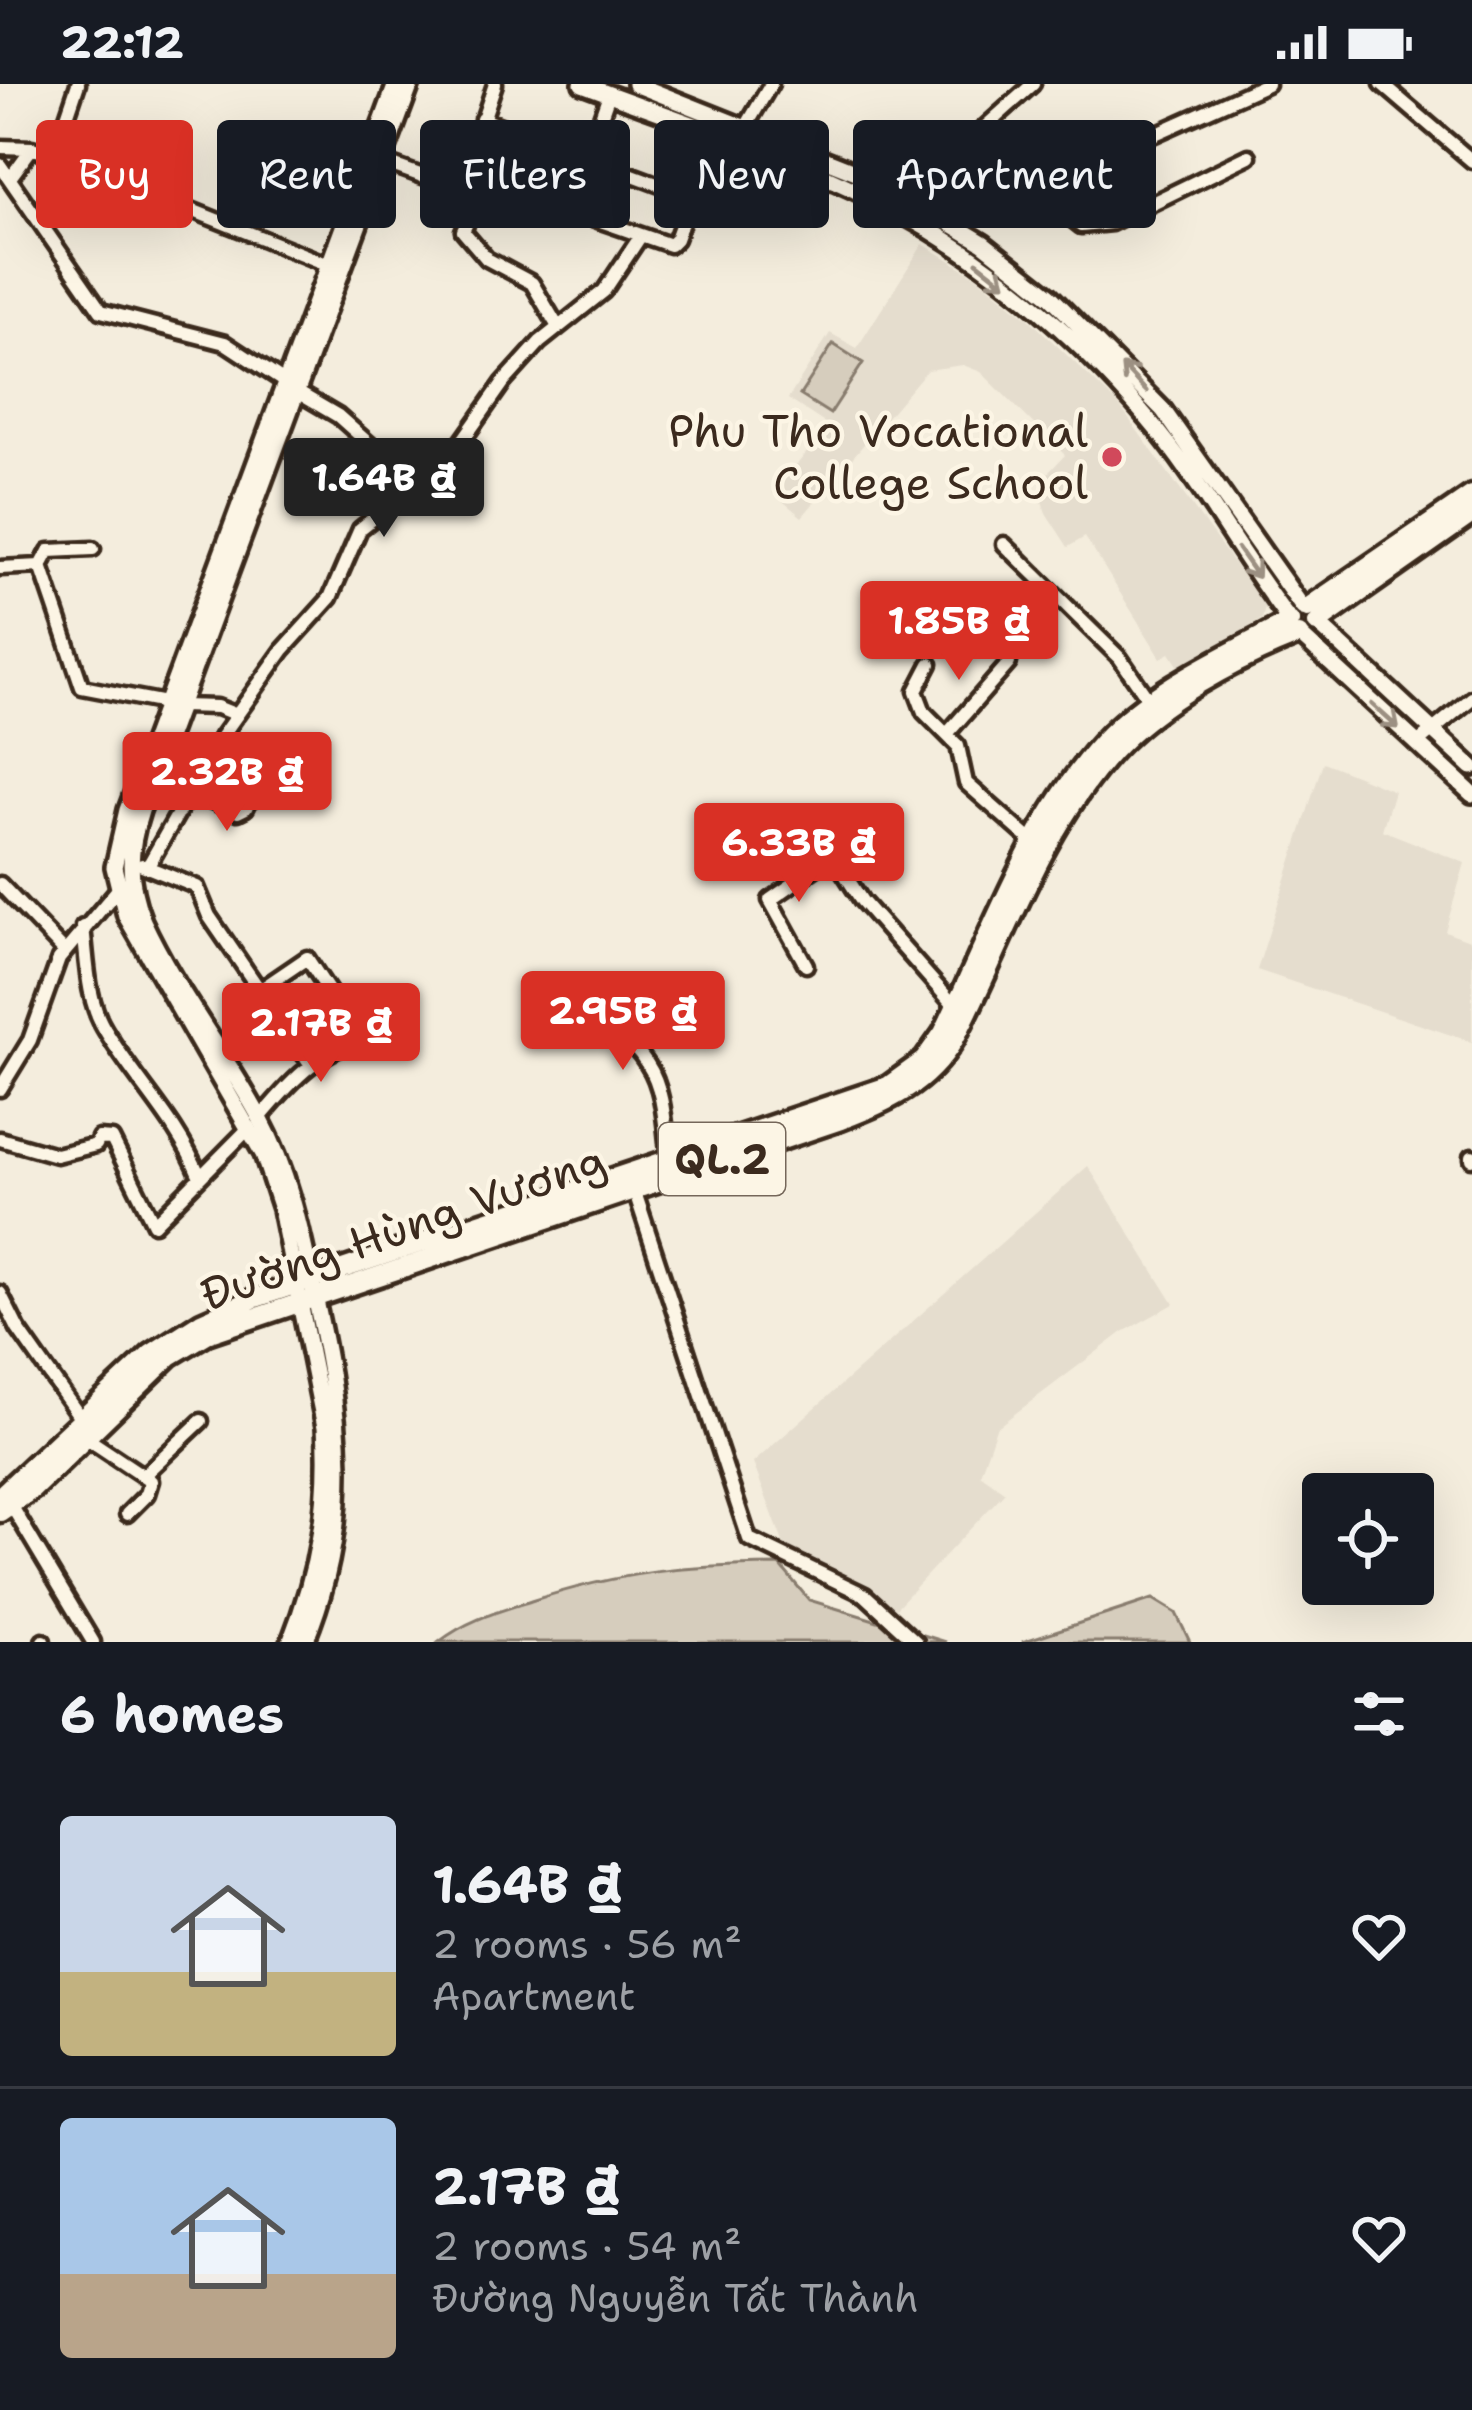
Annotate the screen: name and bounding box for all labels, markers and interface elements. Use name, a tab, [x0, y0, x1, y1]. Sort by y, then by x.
text: 22:12	[60, 12, 184, 72]
chip: Buy	[36, 120, 193, 228]
chip: Rent	[217, 120, 396, 228]
chip: Filters	[420, 120, 630, 228]
chip: New	[654, 120, 829, 228]
chip: Apartment	[853, 120, 1156, 228]
one-way arrow	[975, 259, 1007, 286]
one-way arrow	[1121, 364, 1148, 394]
place label: Phu Tho Vocational College School	[668, 401, 1088, 513]
pin: 1.64B ₫	[273, 438, 495, 540]
marker: Phu Tho Vocational College School	[1099, 444, 1125, 470]
text: 1.64B ₫	[311, 451, 457, 503]
one-way arrow	[1235, 546, 1260, 580]
pin: 1.85B ₫	[848, 581, 1070, 683]
text: 1.85B ₫	[887, 594, 1031, 646]
one-way arrow	[1369, 702, 1399, 729]
pin: 2.32B ₫	[116, 732, 338, 834]
text: 2.32B ₫	[150, 745, 304, 797]
pin: 6.33B ₫	[688, 803, 910, 905]
text: 6.33B ₫	[721, 816, 877, 868]
pin: 2.95B ₫	[512, 971, 734, 1073]
pin: 2.17B ₫	[210, 983, 432, 1085]
text: 2.95B ₫	[548, 984, 698, 1036]
text: 2.17B ₫	[249, 996, 393, 1048]
road number: QL.2	[659, 1123, 785, 1195]
street label: Đường Hùng Vương	[193, 1130, 613, 1324]
map controls	[1302, 1473, 1434, 1605]
button: locate	[1302, 1473, 1434, 1605]
text: 6 homes	[60, 1680, 284, 1748]
icon: filters	[1346, 1681, 1412, 1747]
text: 1.64B ₫	[432, 1850, 623, 1918]
icon: home	[156, 1864, 300, 2008]
icon: heart	[1346, 1903, 1412, 1969]
text: 2 rooms · 56 m²	[432, 1918, 742, 1970]
text: Apartment	[432, 1970, 635, 2022]
text: 2.17B ₫	[432, 2152, 620, 2220]
icon: home	[156, 2166, 300, 2310]
icon: heart	[1346, 2205, 1412, 2271]
text: 2 rooms · 54 m²	[432, 2220, 742, 2272]
text: Đường Nguyễn Tất Thành	[432, 2272, 919, 2324]

